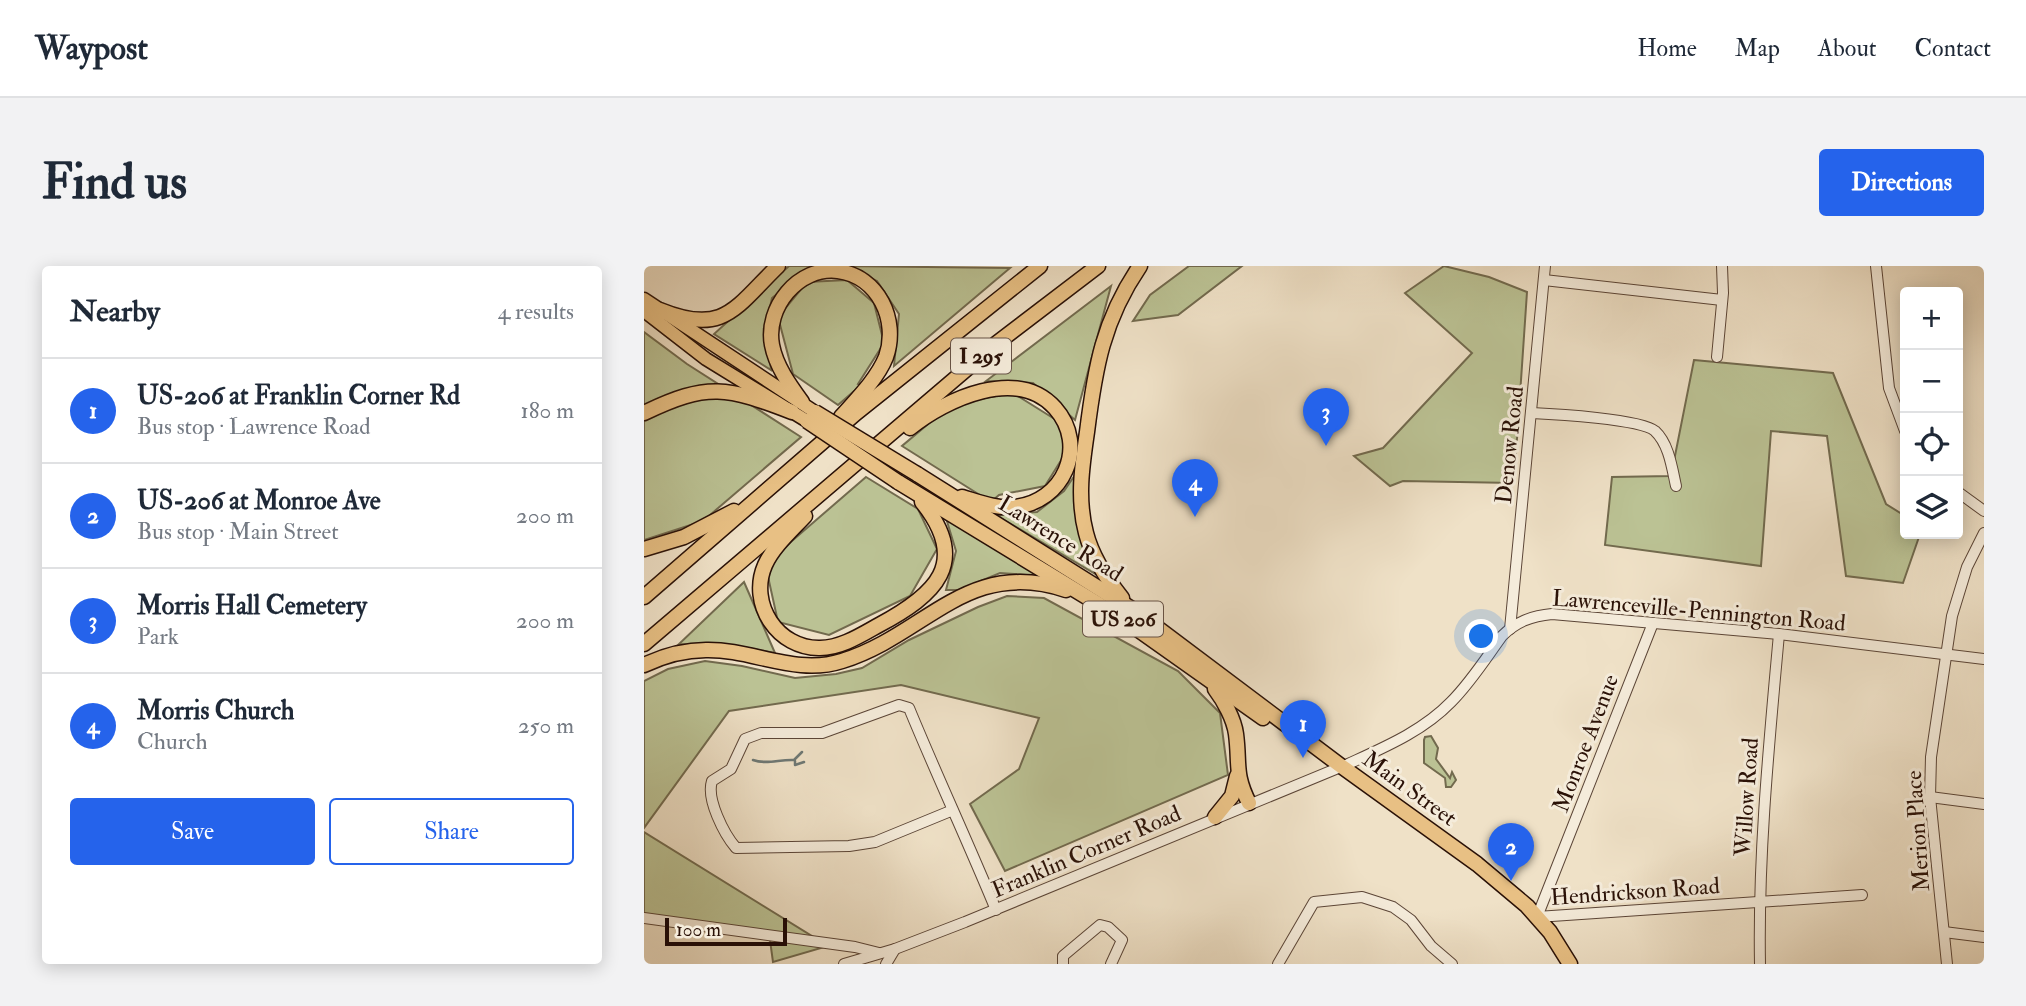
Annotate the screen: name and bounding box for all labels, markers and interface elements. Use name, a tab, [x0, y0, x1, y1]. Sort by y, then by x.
text: Waypost	[35, 28, 148, 69]
text: Home	[1637, 33, 1697, 64]
text: Map	[1735, 33, 1780, 64]
text: About	[1818, 33, 1877, 64]
text: Contact	[1915, 33, 1991, 64]
button: Directions	[1819, 149, 1984, 216]
text: Find us	[42, 152, 187, 213]
map controls	[1900, 287, 1963, 539]
button: +	[1900, 287, 1963, 350]
text: Nearby	[70, 293, 160, 330]
text: 4 results	[498, 297, 574, 326]
road number: I 295	[951, 338, 1011, 374]
button: −	[1900, 350, 1963, 413]
text: US-206 at Franklin Corner Rd	[137, 380, 460, 412]
street label: Denow Road	[1489, 385, 1530, 505]
pin: 3	[1303, 388, 1349, 446]
text: 1	[89, 396, 97, 425]
text: 180 m	[521, 396, 574, 425]
text: Bus stop · Lawrence Road	[137, 412, 371, 441]
button: locate	[1900, 413, 1963, 476]
pin: 4	[1172, 459, 1218, 517]
button: layers	[1900, 476, 1963, 539]
text: US-206 at Monroe Ave	[137, 485, 381, 517]
street label: Lawrence Road	[993, 489, 1129, 588]
text: 2	[87, 501, 99, 530]
text: 200 m	[516, 501, 574, 530]
text: Bus stop · Main Street	[137, 517, 339, 546]
street label: Lawrenceville-Pennington Road	[1551, 583, 1847, 638]
text: Morris Hall Cemetery	[137, 590, 367, 622]
road number: US 206	[1083, 602, 1163, 636]
text: 3	[89, 606, 97, 635]
text: 200 m	[516, 606, 574, 635]
your location	[1464, 619, 1498, 653]
text: Park	[137, 622, 179, 651]
street label: Monroe Avenue	[1546, 670, 1625, 816]
text: Morris Church	[137, 695, 295, 727]
pin: 1	[1280, 700, 1326, 758]
text: 4	[87, 711, 99, 740]
text: 250 m	[518, 711, 574, 740]
text: Church	[137, 727, 207, 756]
street label: Willow Road	[1728, 737, 1765, 859]
street label: Main Street	[1357, 744, 1463, 832]
street label: Merion Place	[1899, 769, 1936, 893]
button: Save	[70, 798, 315, 865]
button: Share	[329, 798, 574, 865]
street label: Franklin Corner Road	[987, 798, 1185, 904]
pin: 2	[1488, 823, 1534, 881]
street label: Hendrickson Road	[1549, 871, 1721, 912]
scale bar	[665, 915, 788, 947]
text: 100 m	[676, 918, 721, 942]

